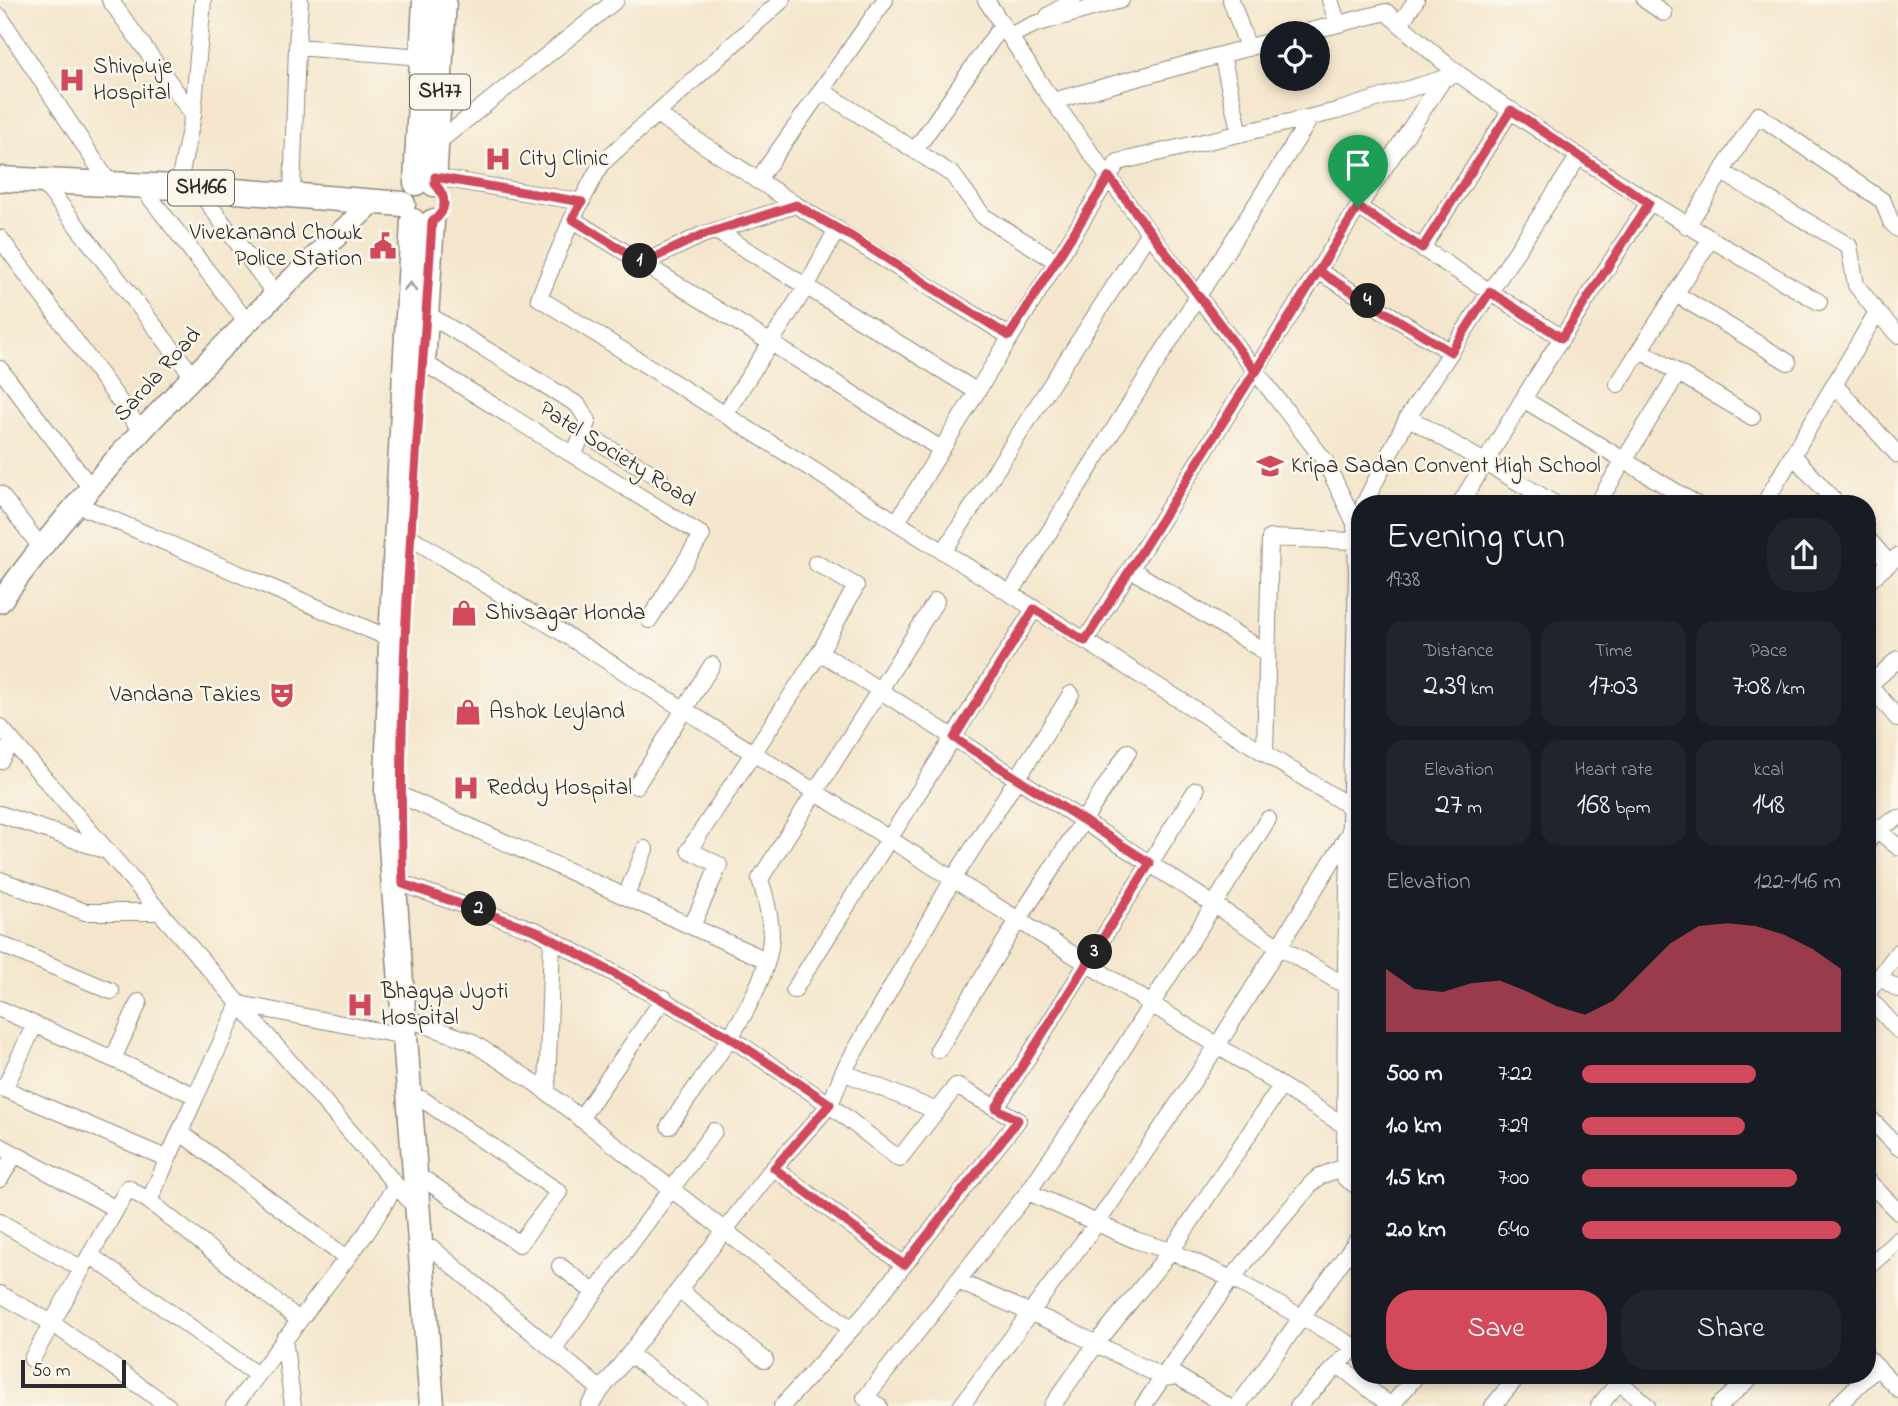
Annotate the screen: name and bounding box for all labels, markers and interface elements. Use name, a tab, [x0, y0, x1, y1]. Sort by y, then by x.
map controls	[1260, 21, 1330, 91]
button: locate	[1260, 21, 1330, 91]
place label: Shivpuje Hospital	[93, 51, 173, 110]
hospital icon: Shivpuje Hospital	[57, 65, 87, 95]
road number: SH77	[410, 74, 470, 110]
pin	[1328, 135, 1388, 207]
place label: City Clinic	[519, 143, 609, 178]
hospital icon: City Clinic	[483, 144, 513, 174]
icon: arrive	[1339, 146, 1377, 184]
road number: SH166	[168, 170, 234, 206]
place label: Vivekanand Chowk Police Station	[189, 217, 363, 276]
public building icon: Vivekanand Chowk Police Station	[368, 231, 398, 261]
pin: 1	[622, 244, 658, 278]
text: 1	[636, 247, 643, 274]
one-way arrow	[403, 281, 418, 292]
pin: 4	[1350, 284, 1386, 318]
text: 4	[1364, 287, 1371, 314]
street label: Sarola Road	[106, 320, 210, 430]
street label: Patel Society Road	[531, 393, 702, 518]
place label: Kripa Sadan Convent High School	[1291, 450, 1601, 484]
school or university icon: Kripa Sadan Convent High School	[1255, 451, 1285, 481]
text: Evening run	[1386, 510, 1565, 566]
button: share	[1767, 518, 1841, 592]
text: 19:38	[1386, 564, 1420, 597]
place label: Shivsagar Honda	[485, 597, 646, 631]
shop icon: Shivsagar Honda	[449, 598, 479, 628]
text: Distance	[1424, 638, 1494, 665]
text: Time	[1595, 638, 1632, 665]
text: Pace	[1750, 638, 1787, 665]
text: 2.39	[1423, 665, 1466, 709]
text: 17:03	[1589, 665, 1638, 709]
text: 7:08	[1732, 665, 1771, 709]
text: km	[1466, 676, 1494, 703]
text: /km	[1771, 676, 1805, 703]
place label: Vandana Takies	[109, 679, 261, 712]
theatre icon: Vandana Takies	[267, 680, 297, 710]
place label: Ashok Leyland	[489, 696, 625, 731]
shop icon: Ashok Leyland	[453, 697, 483, 727]
text: Elevation	[1424, 757, 1493, 784]
text: Heart rate	[1575, 757, 1652, 784]
text: kcal	[1753, 757, 1784, 784]
place label: Reddy Hospital	[487, 772, 632, 807]
hospital icon: Reddy Hospital	[451, 773, 481, 803]
text: 27	[1435, 784, 1462, 828]
text: 168	[1577, 784, 1611, 828]
text: 148	[1752, 784, 1785, 828]
text: m	[1462, 795, 1482, 822]
text: bpm	[1611, 795, 1650, 822]
text: Elevation	[1386, 866, 1471, 899]
text: 122–146 m	[1754, 866, 1841, 899]
pin: 2	[462, 892, 496, 926]
text: 2	[474, 895, 483, 922]
pin: 3	[1078, 934, 1112, 970]
text: 3	[1091, 938, 1098, 965]
place label: Bhagya Jyoti Hospital	[380, 976, 508, 1035]
hospital icon: Bhagya Jyoti Hospital	[345, 990, 375, 1020]
text: 500 m	[1386, 1058, 1443, 1091]
text: 7:22	[1498, 1058, 1532, 1091]
text: 1.0 km	[1386, 1110, 1442, 1143]
text: 7:29	[1498, 1110, 1528, 1143]
text: 1.5 km	[1386, 1162, 1445, 1195]
text: 7:00	[1498, 1162, 1529, 1195]
text: 2.0 km	[1386, 1214, 1446, 1247]
text: 6:40	[1498, 1214, 1530, 1247]
button: Save	[1386, 1290, 1607, 1370]
button: Share	[1621, 1290, 1841, 1370]
scale bar	[21, 1357, 126, 1389]
text: 50 m	[32, 1358, 71, 1385]

